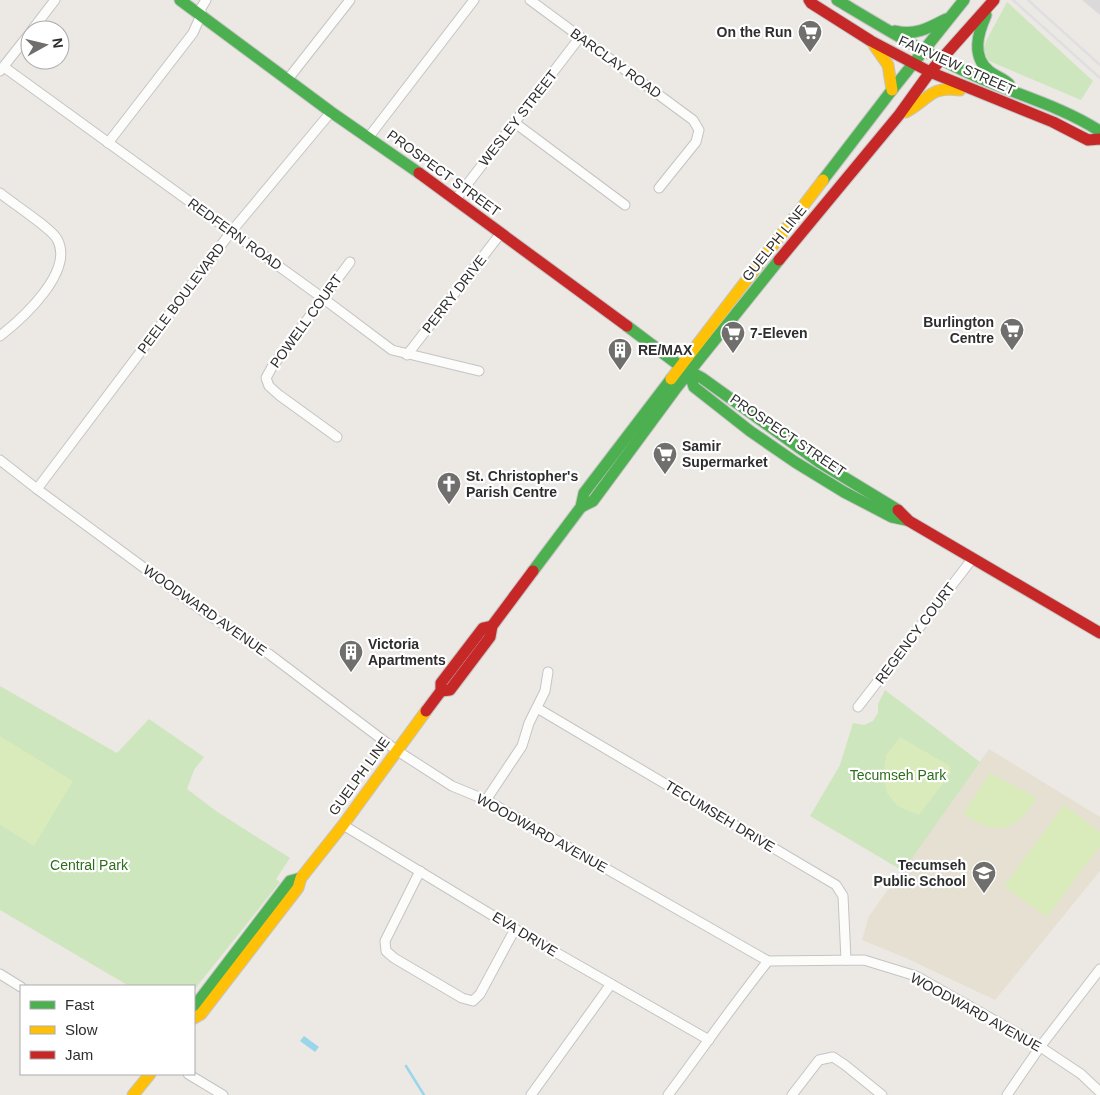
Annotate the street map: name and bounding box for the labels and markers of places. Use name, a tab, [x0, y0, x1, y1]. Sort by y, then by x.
supermarket icon: On the Run	[797, 19, 823, 53]
place label: On the Run	[717, 24, 792, 40]
place label: Burlington Centre	[923, 314, 994, 346]
supermarket icon: Burlington Centre	[999, 317, 1025, 351]
supermarket icon: 7-Eleven	[720, 320, 746, 354]
place label: 7-Eleven	[750, 325, 808, 341]
building icon: RE/MAX	[607, 337, 633, 371]
place label: RE/MAX	[638, 342, 693, 358]
place label: Samir Supermarket	[682, 438, 768, 470]
supermarket icon: Samir Supermarket	[652, 441, 678, 475]
place label: St. Christopher's Parish Centre	[466, 468, 578, 500]
church icon: St. Christopher's Parish Centre	[436, 471, 462, 505]
place label: Victoria Apartments	[368, 636, 446, 668]
building icon: Victoria Apartments	[338, 639, 364, 673]
place label: Tecumseh Public School	[873, 857, 966, 889]
school or university icon: Tecumseh Public School	[971, 860, 997, 894]

